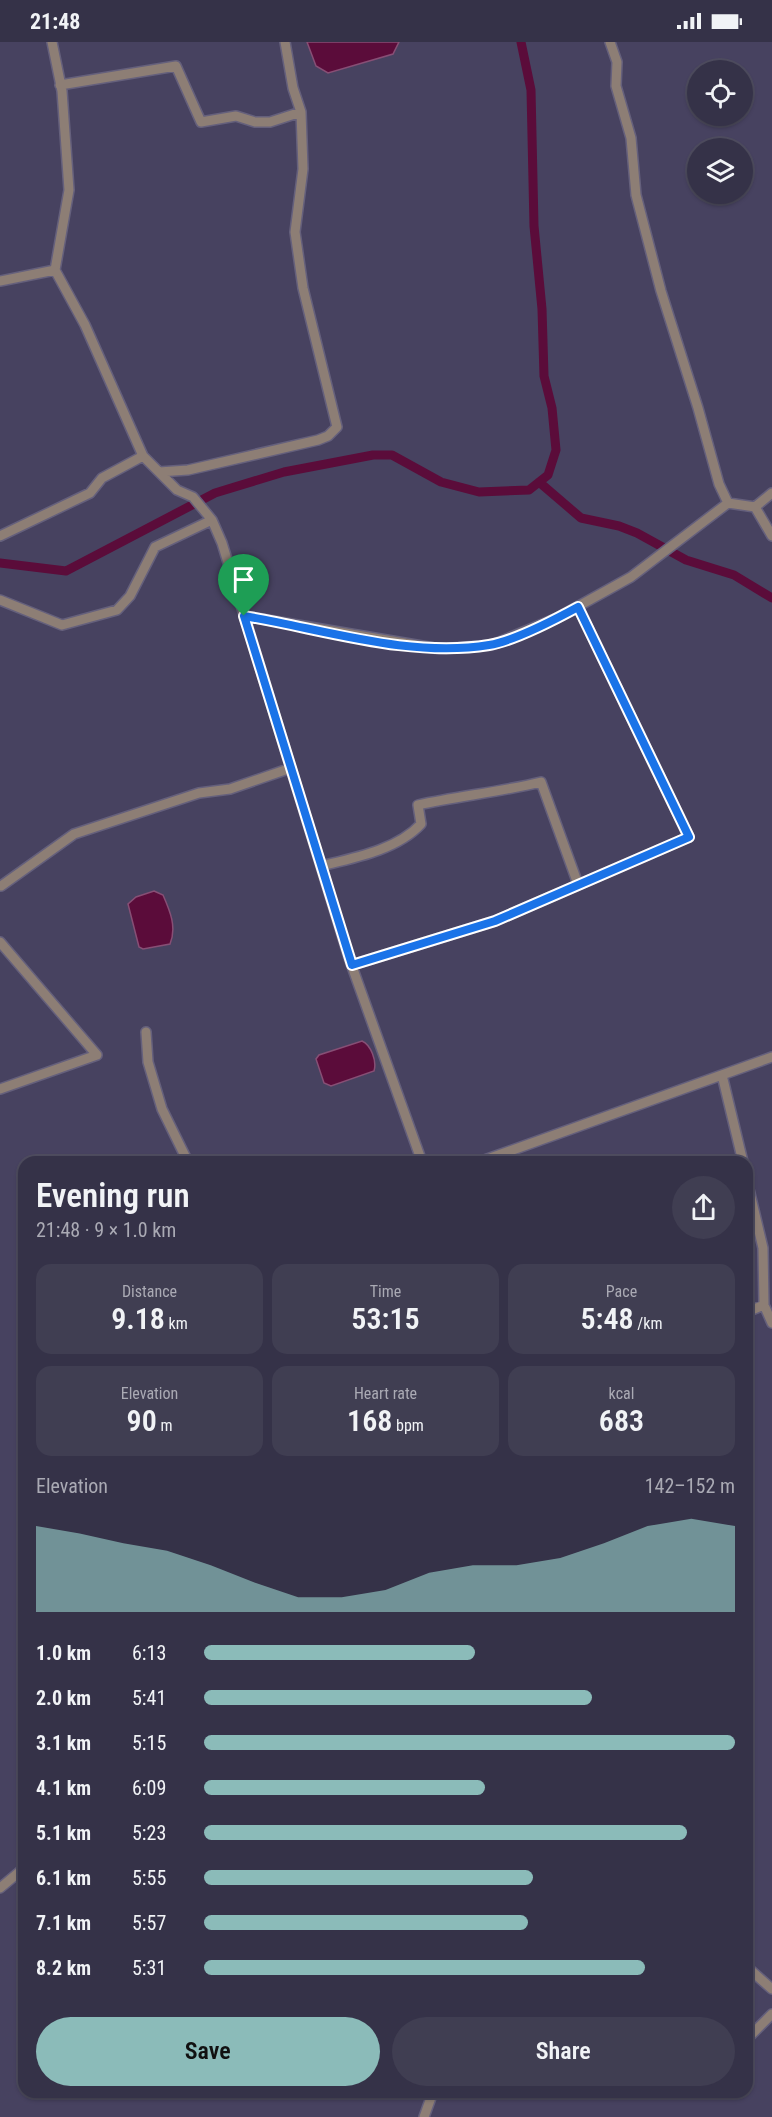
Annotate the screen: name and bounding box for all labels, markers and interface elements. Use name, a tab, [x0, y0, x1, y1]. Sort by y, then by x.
text: 21:48	[30, 9, 81, 34]
map controls	[687, 60, 753, 204]
button: locate	[687, 60, 753, 126]
button: layers	[687, 138, 753, 204]
pin	[218, 554, 269, 616]
icon: arrive	[227, 563, 260, 596]
text: Evening run	[36, 1176, 190, 1215]
button: share	[672, 1176, 735, 1239]
text: 21:48 · 9 × 1.0 km	[36, 1218, 176, 1242]
text: Distance	[122, 1282, 177, 1301]
text: Time	[370, 1282, 401, 1301]
text: Pace	[606, 1282, 637, 1301]
text: 9.18	[111, 1301, 165, 1336]
text: 53:15	[351, 1301, 420, 1336]
text: 5:48	[580, 1301, 634, 1336]
text: km	[165, 1314, 188, 1333]
text: /km	[634, 1314, 663, 1333]
text: Elevation	[121, 1384, 178, 1403]
text: Heart rate	[354, 1384, 417, 1403]
text: kcal	[609, 1384, 634, 1403]
text: 90	[127, 1403, 157, 1438]
text: 168	[347, 1403, 392, 1438]
text: 683	[599, 1403, 644, 1438]
text: m	[157, 1416, 172, 1435]
text: bpm	[392, 1416, 424, 1435]
text: Elevation	[36, 1474, 108, 1498]
text: 142–152 m	[645, 1474, 735, 1498]
text: 1.0 km	[36, 1641, 91, 1665]
text: 6:13	[132, 1641, 166, 1665]
text: 2.0 km	[36, 1686, 91, 1710]
text: 5:41	[132, 1686, 166, 1710]
text: 3.1 km	[36, 1731, 91, 1755]
text: 5:15	[132, 1731, 166, 1755]
text: 4.1 km	[36, 1776, 91, 1800]
text: 6:09	[132, 1776, 166, 1800]
text: 5.1 km	[36, 1821, 91, 1845]
text: 5:23	[132, 1821, 166, 1845]
text: 6.1 km	[36, 1866, 91, 1890]
text: 5:55	[132, 1866, 166, 1890]
text: 7.1 km	[36, 1911, 91, 1935]
text: 5:57	[132, 1911, 166, 1935]
text: 8.2 km	[36, 1956, 91, 1980]
text: 5:31	[132, 1956, 166, 1980]
button: Save	[36, 2017, 380, 2086]
button: Share	[392, 2017, 735, 2086]

